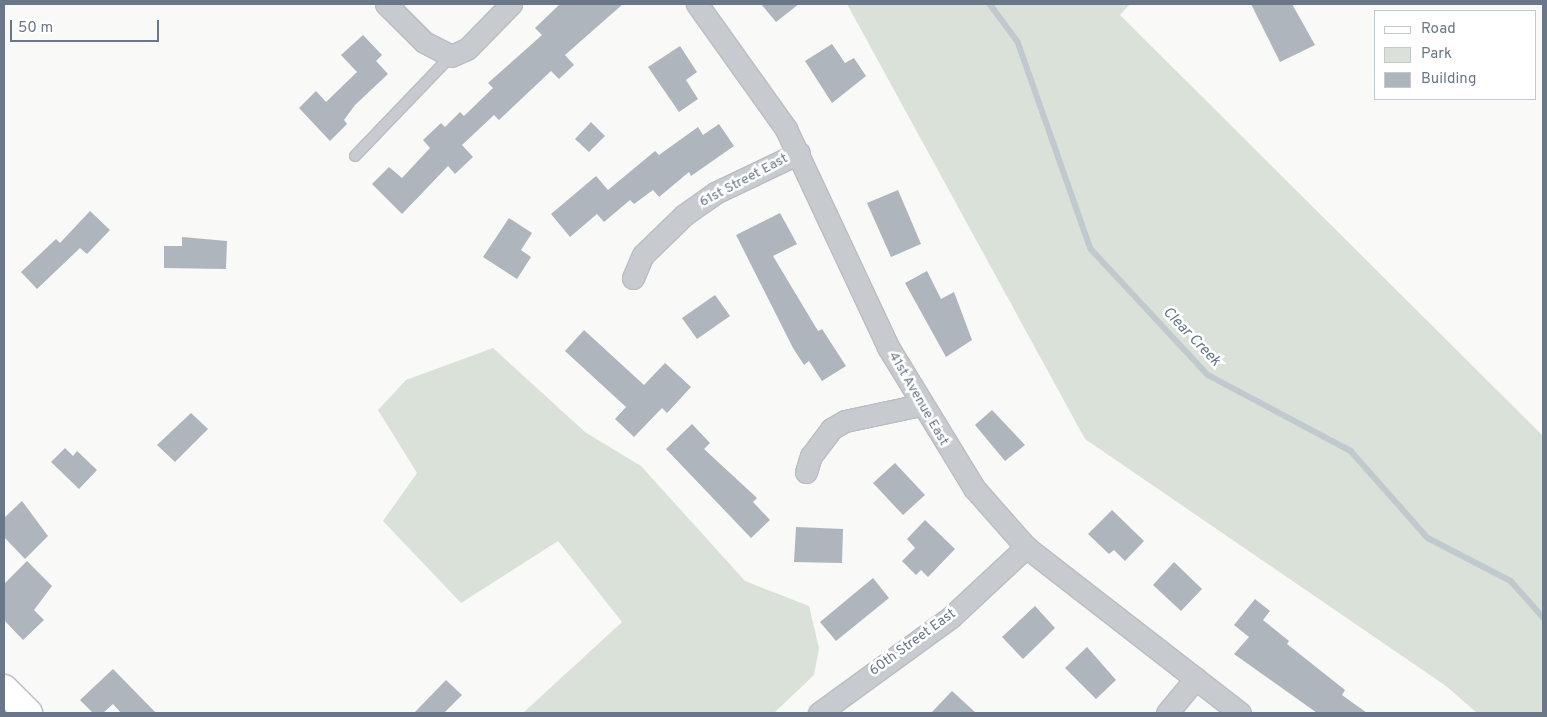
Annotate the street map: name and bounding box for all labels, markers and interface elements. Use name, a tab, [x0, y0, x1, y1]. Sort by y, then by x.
scale bar	[12, 10, 161, 42]
legend	[1374, 10, 1537, 100]
text: 50 m	[18, 19, 53, 38]
text: Road	[1421, 20, 1456, 39]
text: Park	[1421, 45, 1452, 64]
text: Building	[1421, 70, 1476, 89]
street label: 61st Street East	[697, 151, 791, 211]
water label: Clear Creek	[1158, 304, 1224, 370]
street label: 41st Avenue East	[884, 349, 952, 449]
street label: 60th Street East	[866, 606, 960, 680]

